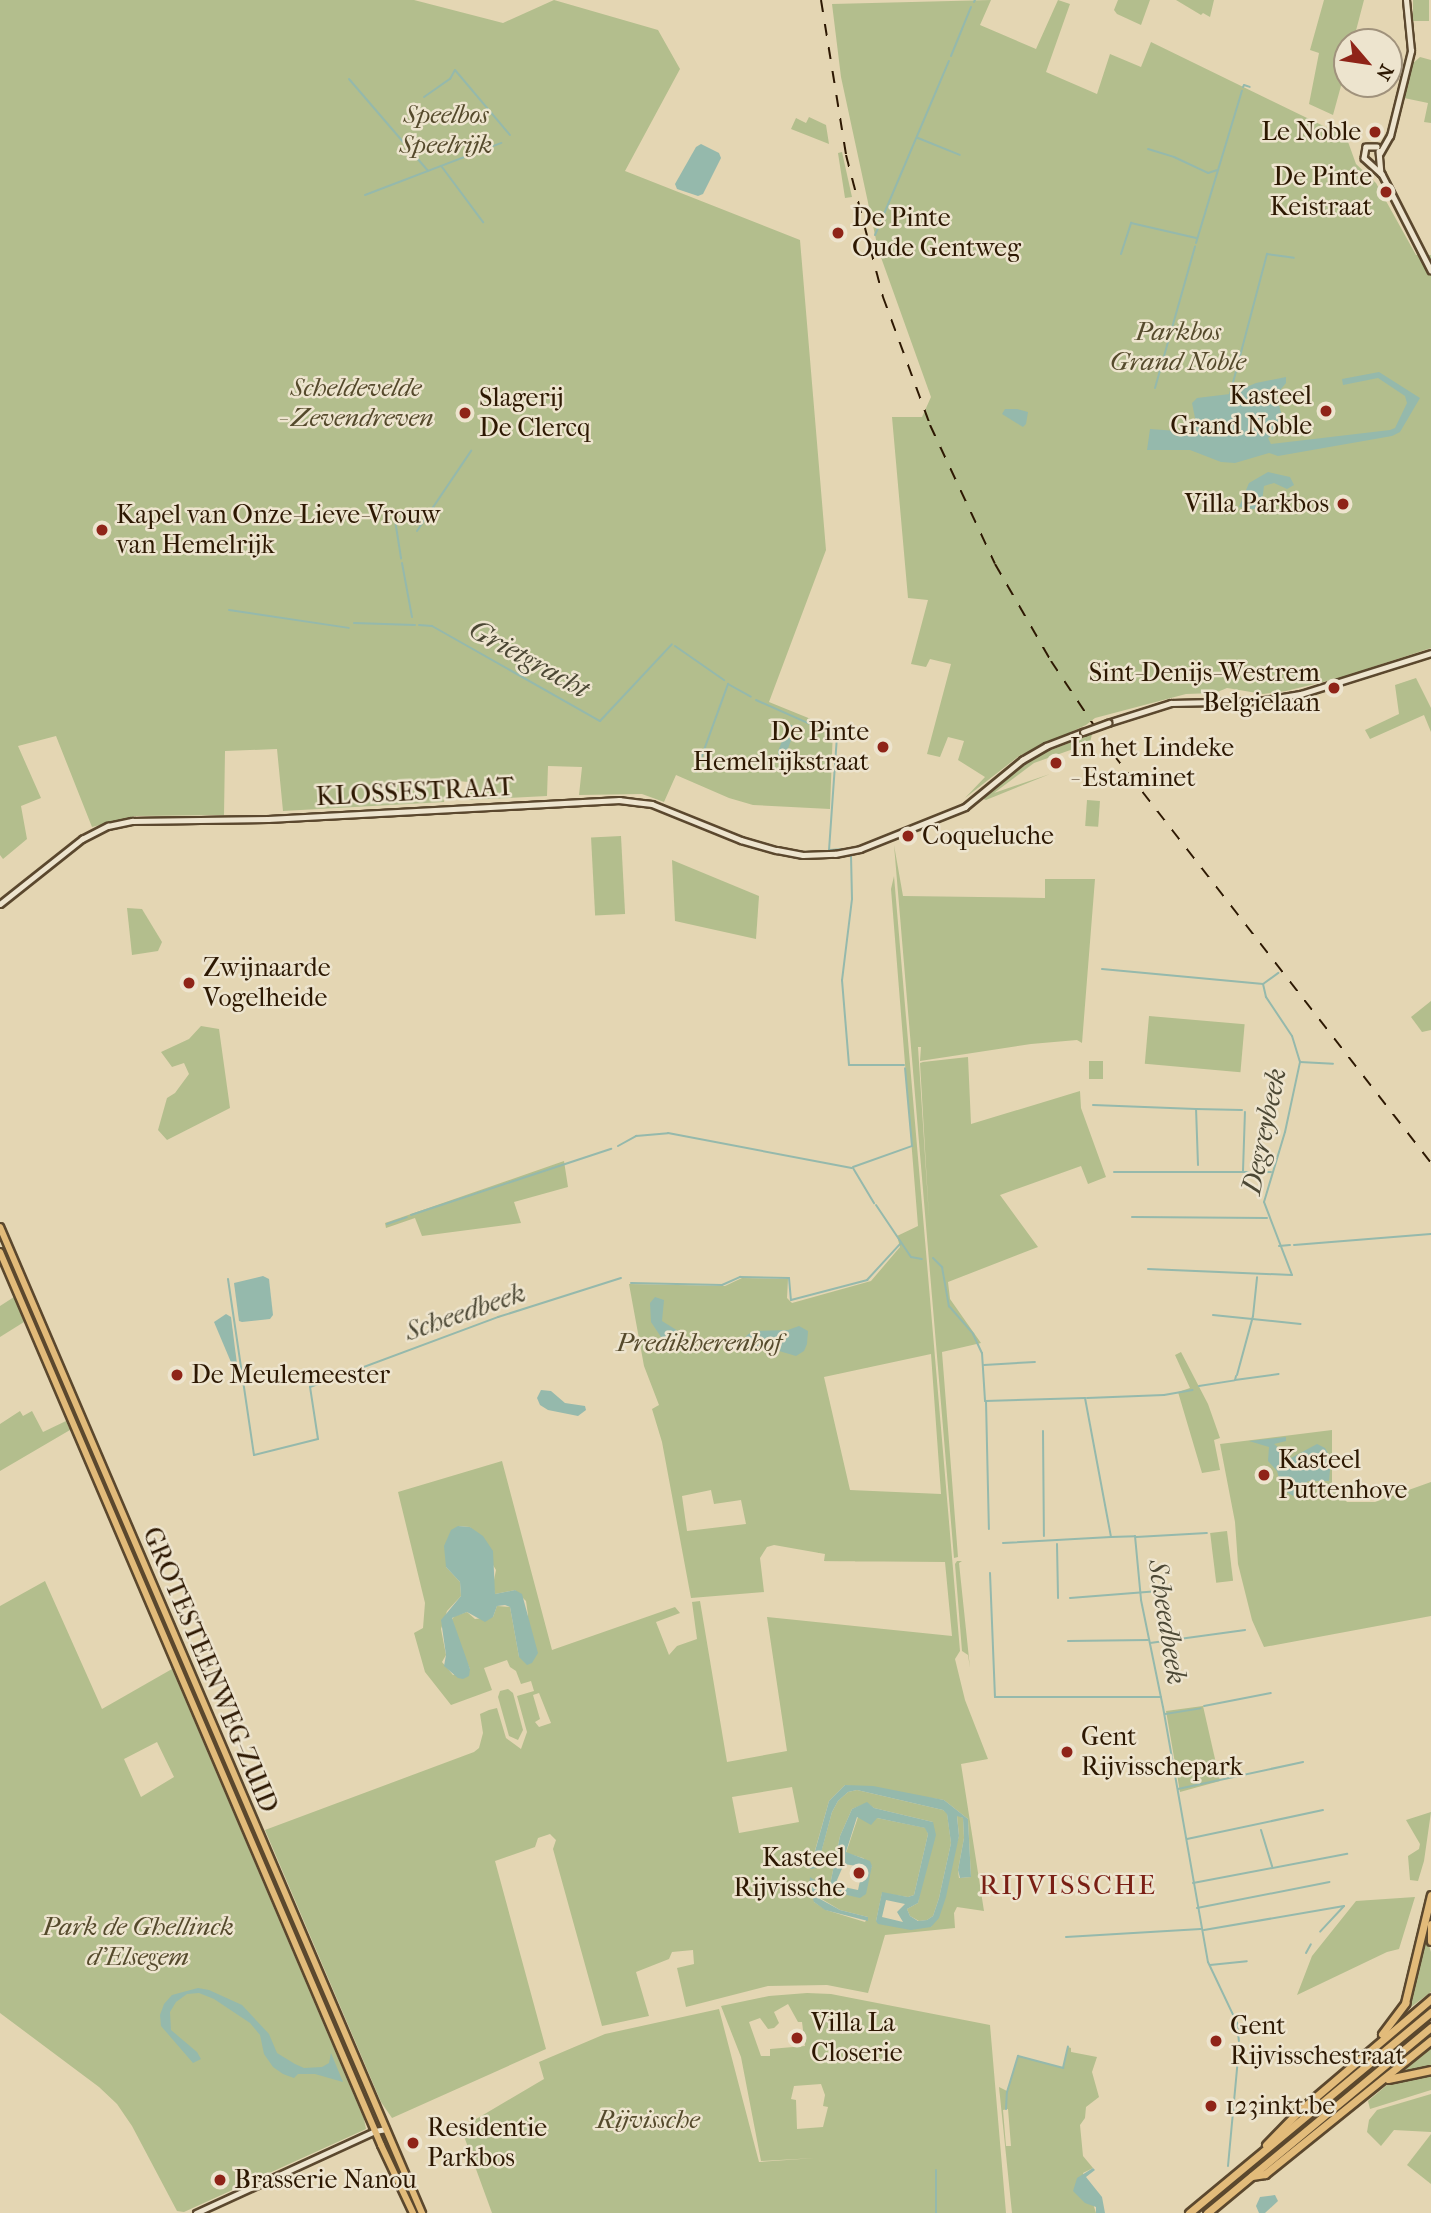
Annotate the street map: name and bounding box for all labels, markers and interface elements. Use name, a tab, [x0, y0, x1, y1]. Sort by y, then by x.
north arrow	[1333, 28, 1403, 98]
text: N	[1372, 61, 1398, 84]
park label: Speelbos Speelrijk	[400, 99, 492, 160]
place label: Le Noble	[1261, 116, 1361, 148]
marker: Le Noble	[1367, 124, 1383, 140]
place label: De Pinte Keistraat	[1270, 161, 1372, 222]
marker: De Pinte Keistraat	[1378, 184, 1394, 200]
place label: De Pinte Oude Gentweg	[852, 202, 1021, 264]
marker: De Pinte Oude Gentweg	[830, 225, 846, 241]
park label: Parkbos Grand Noble	[1110, 316, 1246, 378]
park label: Scheldevelde - Zevendreven	[278, 372, 434, 434]
place label: Kasteel Grand Noble	[1170, 380, 1312, 442]
place label: Slagerij De Clercq	[479, 382, 591, 444]
marker: Kasteel Grand Noble	[1318, 403, 1334, 419]
marker: Slagerij De Clercq	[457, 405, 473, 421]
place label: Villa Parkbos	[1185, 488, 1329, 520]
marker: Villa Parkbos	[1335, 496, 1351, 512]
place label: Kapel van Onze-Lieve-Vrouw van Hemelrijk	[116, 499, 440, 560]
marker: Kapel van Onze-Lieve-Vrouw van Hemelrijk	[94, 522, 110, 538]
water label: Grietgracht	[463, 612, 595, 706]
place label: Sint-Denijs-Westrem Belgielaan	[1089, 657, 1320, 718]
marker: Sint-Denijs-Westrem Belgielaan	[1326, 680, 1342, 696]
place label: De Pinte Hemelrijkstraat	[693, 716, 869, 778]
place label: In het Lindeke - Estaminet	[1070, 732, 1234, 794]
marker: De Pinte Hemelrijkstraat	[875, 739, 891, 755]
marker: In het Lindeke - Estaminet	[1048, 755, 1064, 771]
street label: KLOSSESTRAAT	[315, 771, 515, 813]
place label: Coqueluche	[922, 820, 1054, 852]
marker: Coqueluche	[900, 828, 916, 844]
place label: Zwijnaarde Vogelheide	[203, 952, 331, 1014]
marker: Zwijnaarde Vogelheide	[181, 975, 197, 991]
water label: Degreybeek	[1234, 1065, 1294, 1197]
water label: Scheedbeek	[400, 1276, 530, 1348]
park label: Predikherenhof	[616, 1327, 782, 1359]
place label: De Meulemeester	[191, 1359, 390, 1391]
marker: De Meulemeester	[169, 1367, 185, 1383]
place label: Kasteel Puttenhove	[1278, 1444, 1407, 1506]
marker: Kasteel Puttenhove	[1256, 1467, 1272, 1483]
street label: GROTESTEENWEG-ZUID	[136, 1523, 284, 1817]
water label: Scheedbeek	[1141, 1557, 1193, 1687]
place label: Gent Rijvisschepark	[1081, 1721, 1243, 1782]
marker: Gent Rijvisschepark	[1059, 1744, 1075, 1760]
place label: Kasteel Rijvissche	[733, 1842, 845, 1904]
marker: Kasteel Rijvissche	[851, 1865, 867, 1881]
district label: RIJVISSCHE	[980, 1868, 1156, 1902]
park label: Park de Ghellinck d'Elsegem	[42, 1911, 234, 1972]
place label: Villa La Closerie	[811, 2007, 903, 2068]
place label: Gent Rijvisschestraat	[1230, 2010, 1405, 2072]
marker: Villa La Closerie	[789, 2030, 805, 2046]
marker: Gent Rijvisschestraat	[1208, 2033, 1224, 2049]
place label: 123inkt.be	[1225, 2090, 1335, 2122]
marker: 123inkt.be	[1203, 2098, 1219, 2114]
park label: Rijvissche	[596, 2104, 700, 2136]
place label: Residentie Parkbos	[427, 2112, 547, 2174]
marker: Residentie Parkbos	[405, 2135, 421, 2151]
place label: Brasserie Nanou	[234, 2164, 417, 2196]
marker: Brasserie Nanou	[212, 2172, 228, 2188]

